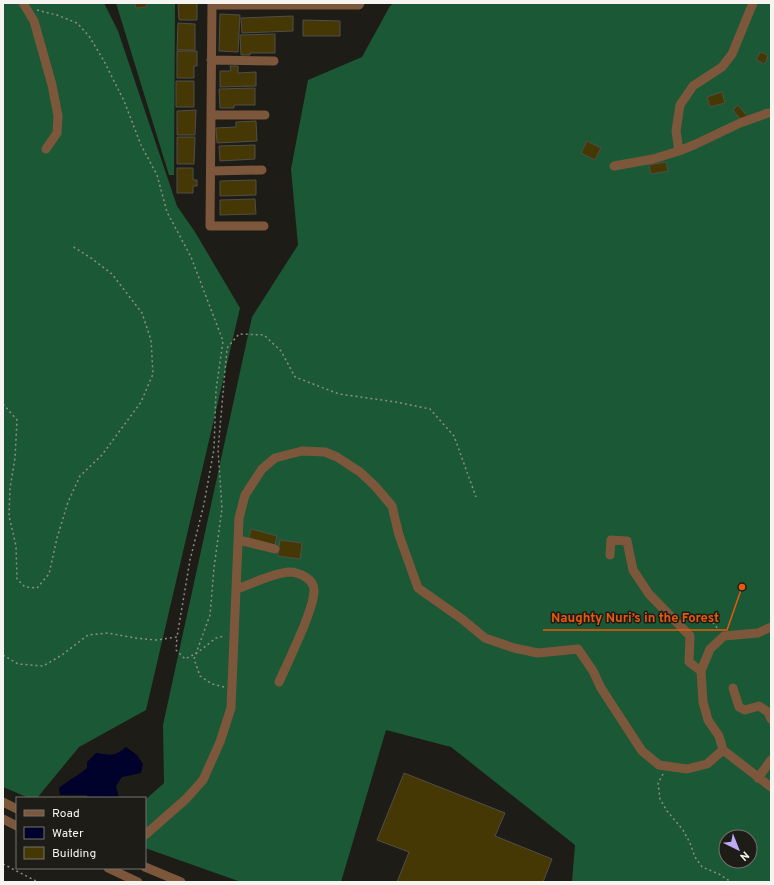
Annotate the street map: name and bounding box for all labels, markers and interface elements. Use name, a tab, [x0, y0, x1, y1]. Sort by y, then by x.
callout: Naughty Nuri’s in the Forest	[543, 605, 727, 630]
text: Naughty Nuri’s in the Forest	[551, 611, 719, 627]
legend	[16, 797, 146, 869]
text: Road	[52, 806, 80, 822]
text: Water	[52, 826, 84, 842]
north arrow	[718, 829, 758, 869]
text: Building	[52, 846, 96, 862]
text: N	[736, 848, 752, 863]

